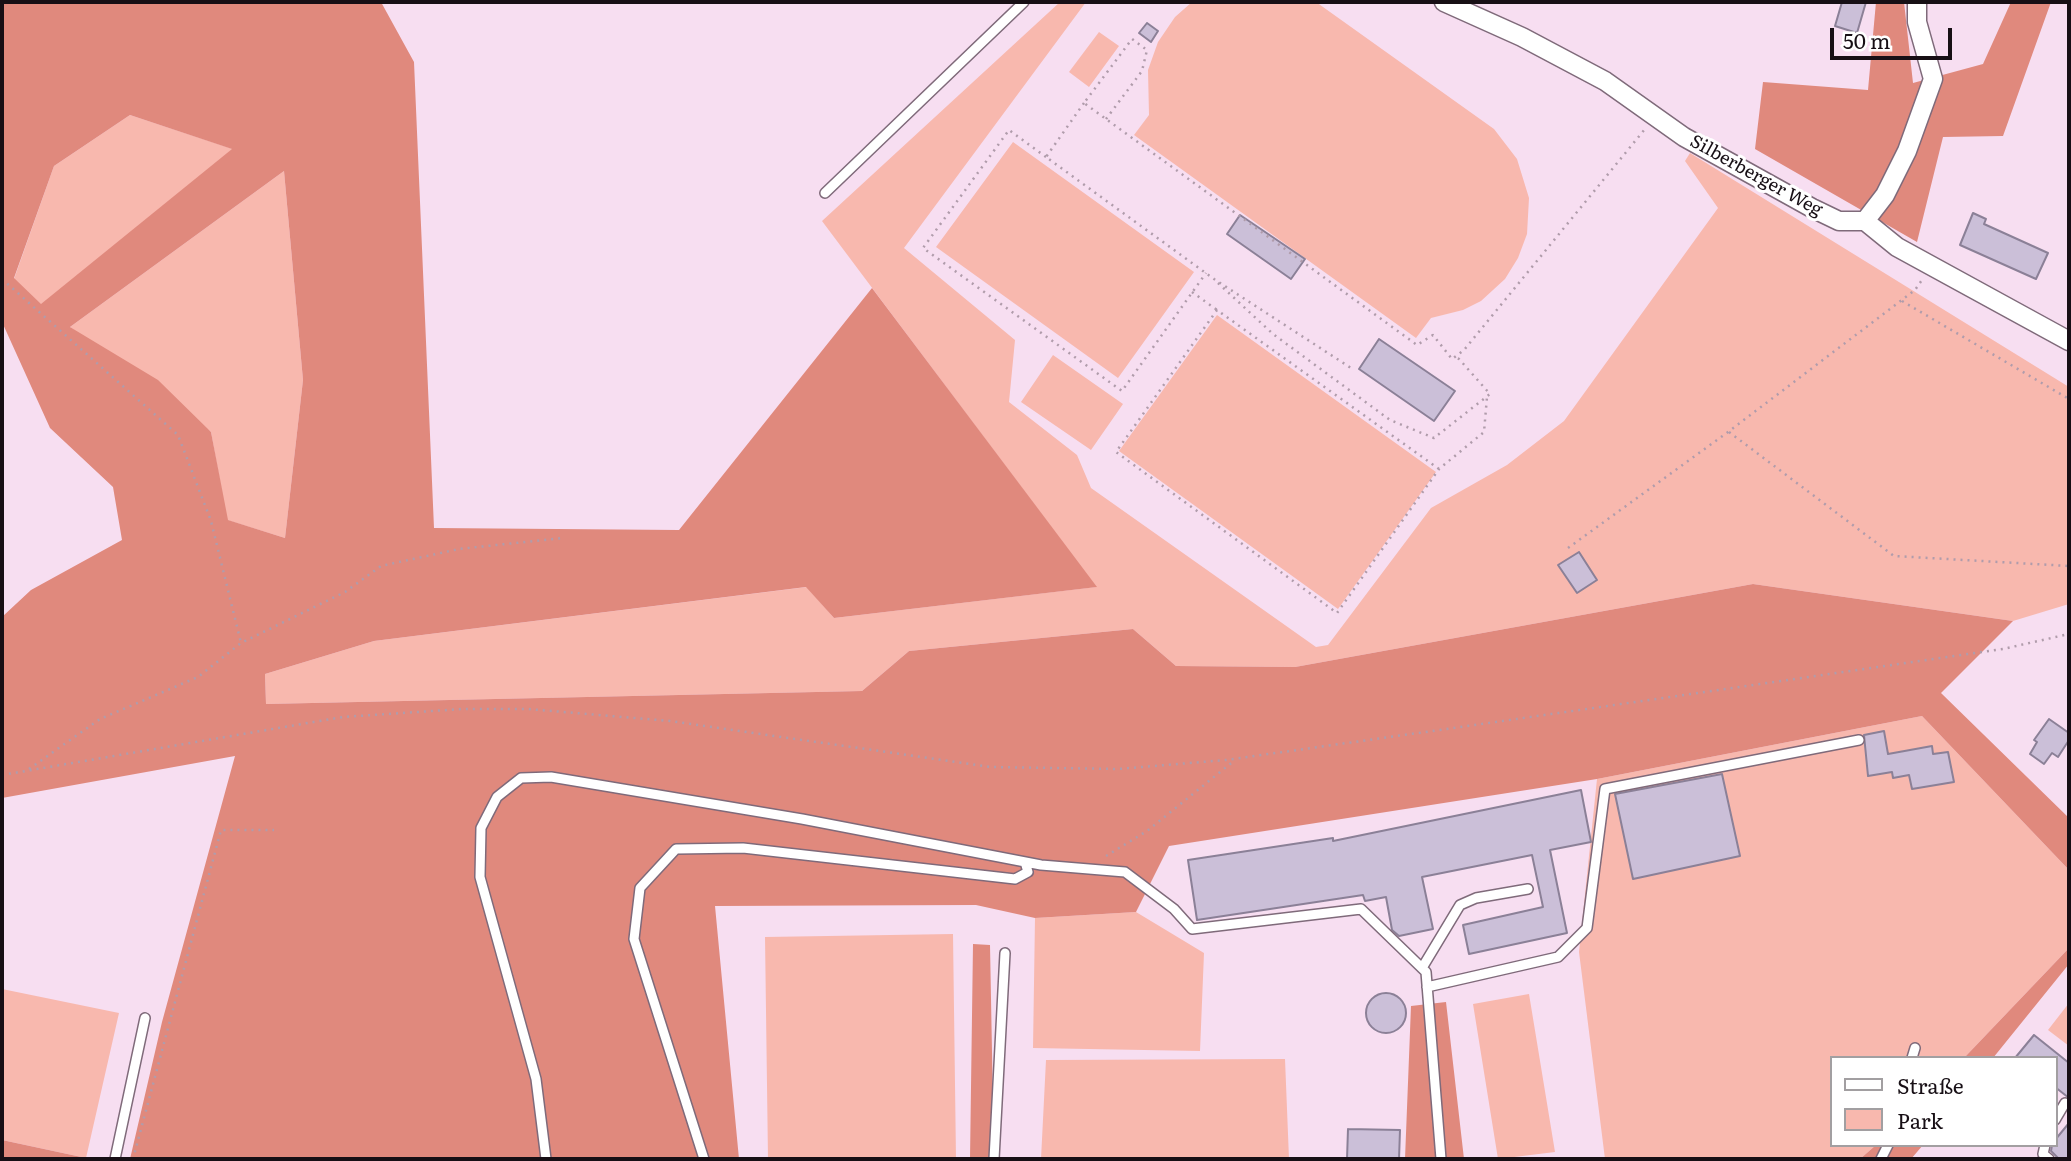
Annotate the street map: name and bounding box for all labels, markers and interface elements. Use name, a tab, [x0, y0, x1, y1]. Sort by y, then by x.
scale bar	[1833, 14, 1955, 58]
text: 50 m	[1843, 24, 1890, 55]
street label: Silberberger Weg	[1686, 131, 1826, 221]
legend	[1829, 1056, 2057, 1147]
text: Straße	[1897, 1069, 1964, 1100]
text: Park	[1897, 1104, 1943, 1135]

